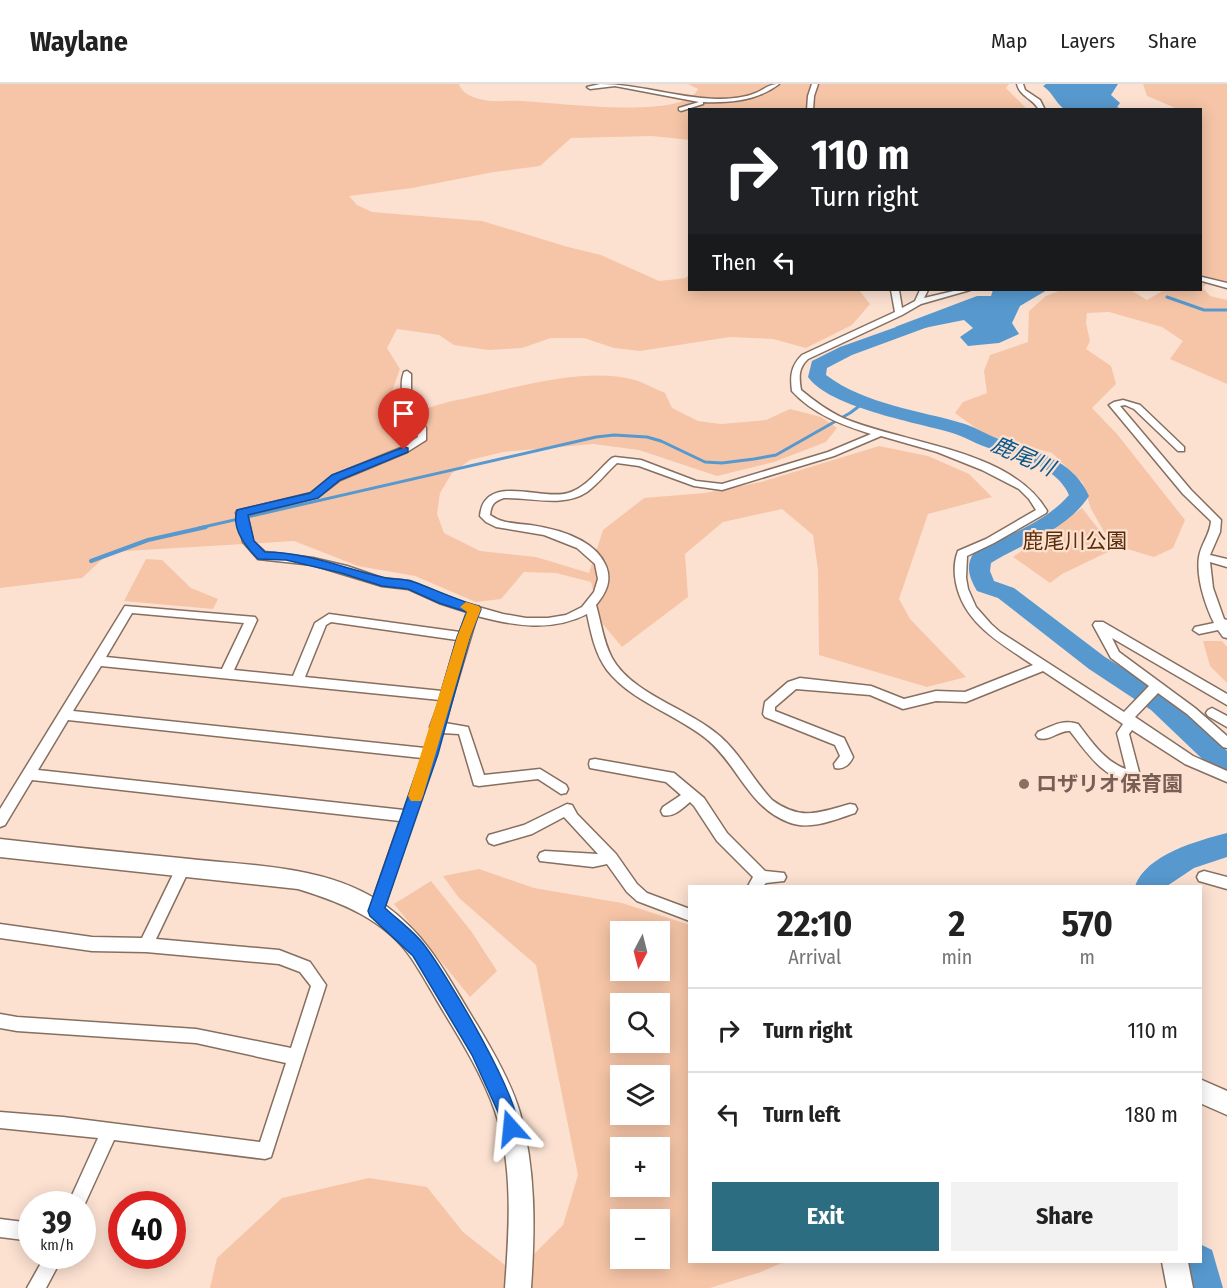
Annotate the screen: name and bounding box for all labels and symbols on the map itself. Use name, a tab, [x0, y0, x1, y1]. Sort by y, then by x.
pin	[378, 388, 429, 450]
water label: 鹿尾川	[987, 430, 1060, 483]
park label: 鹿尾川公園	[1023, 528, 1128, 554]
place label: ロザリオ保育園	[1036, 771, 1183, 797]
marker: ロザリオ保育園	[1017, 777, 1031, 791]
north arrow	[610, 921, 670, 981]
position arrow	[479, 1096, 543, 1160]
speed limit sign: 40	[108, 1191, 186, 1269]

